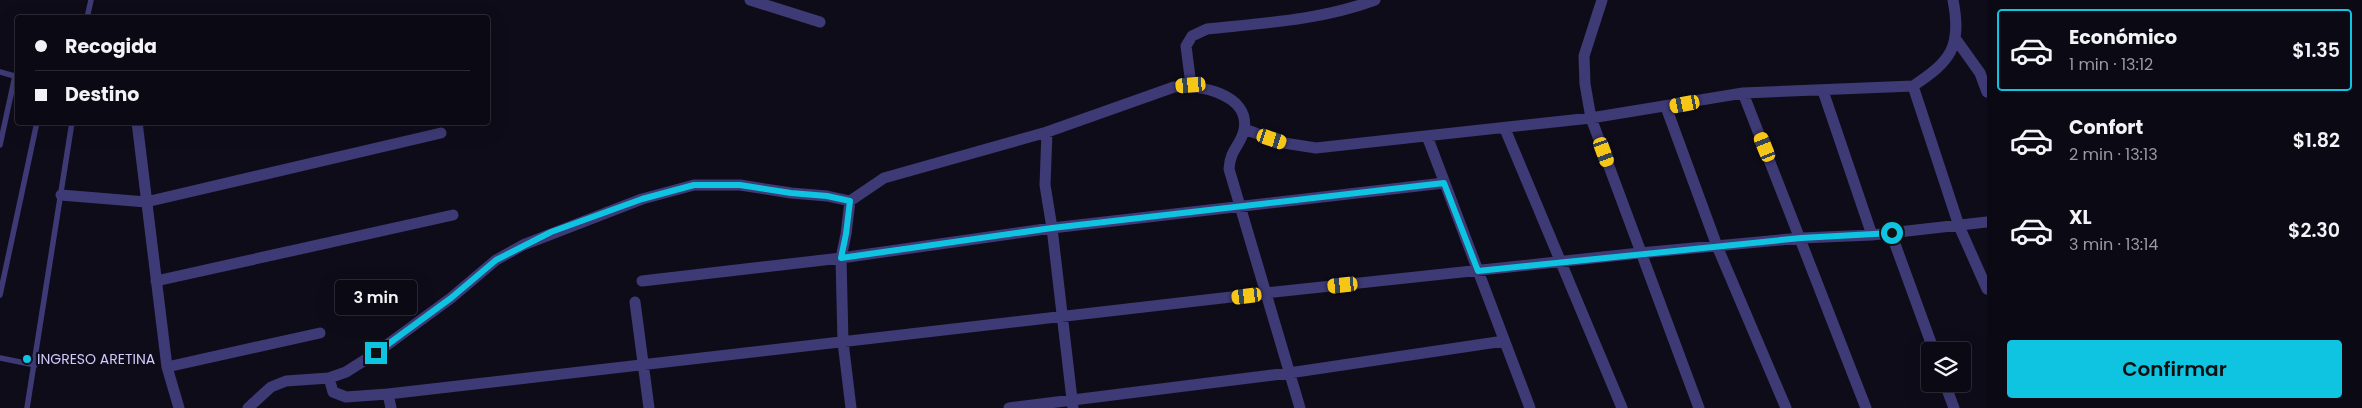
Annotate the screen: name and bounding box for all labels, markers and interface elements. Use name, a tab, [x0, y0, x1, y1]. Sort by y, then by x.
text: Económico	[2069, 24, 2177, 51]
icon: car	[2009, 28, 2054, 73]
text: Recogida	[65, 33, 157, 60]
text: $1.35	[2292, 37, 2340, 64]
text: 1 min · 13:12	[2069, 53, 2153, 76]
car	[1175, 76, 1206, 94]
text: Destino	[65, 81, 139, 108]
car	[1668, 94, 1701, 114]
text: Confort	[2069, 114, 2143, 141]
icon: car	[2009, 118, 2054, 163]
car	[1255, 127, 1288, 151]
text: $1.82	[2293, 127, 2340, 154]
car	[1752, 130, 1777, 164]
car	[1591, 135, 1616, 169]
text: 2 min · 13:13	[2069, 143, 2158, 166]
text: XL	[2069, 204, 2092, 231]
icon: car	[2009, 208, 2054, 253]
text: $2.30	[2288, 217, 2340, 244]
route start	[1881, 222, 1903, 244]
text: 3 min · 13:14	[2069, 233, 2158, 256]
car	[1327, 276, 1358, 294]
callout: 3 min	[335, 280, 417, 316]
text: 3 min	[353, 286, 399, 309]
car	[1231, 287, 1262, 305]
button: Confirmar	[2007, 340, 2342, 398]
route end	[365, 342, 387, 364]
map controls	[1921, 342, 1971, 392]
button: layers	[1921, 342, 1971, 392]
place label: INGRESO ARETINA	[37, 349, 155, 369]
marker: INGRESO ARETINA	[21, 353, 33, 365]

